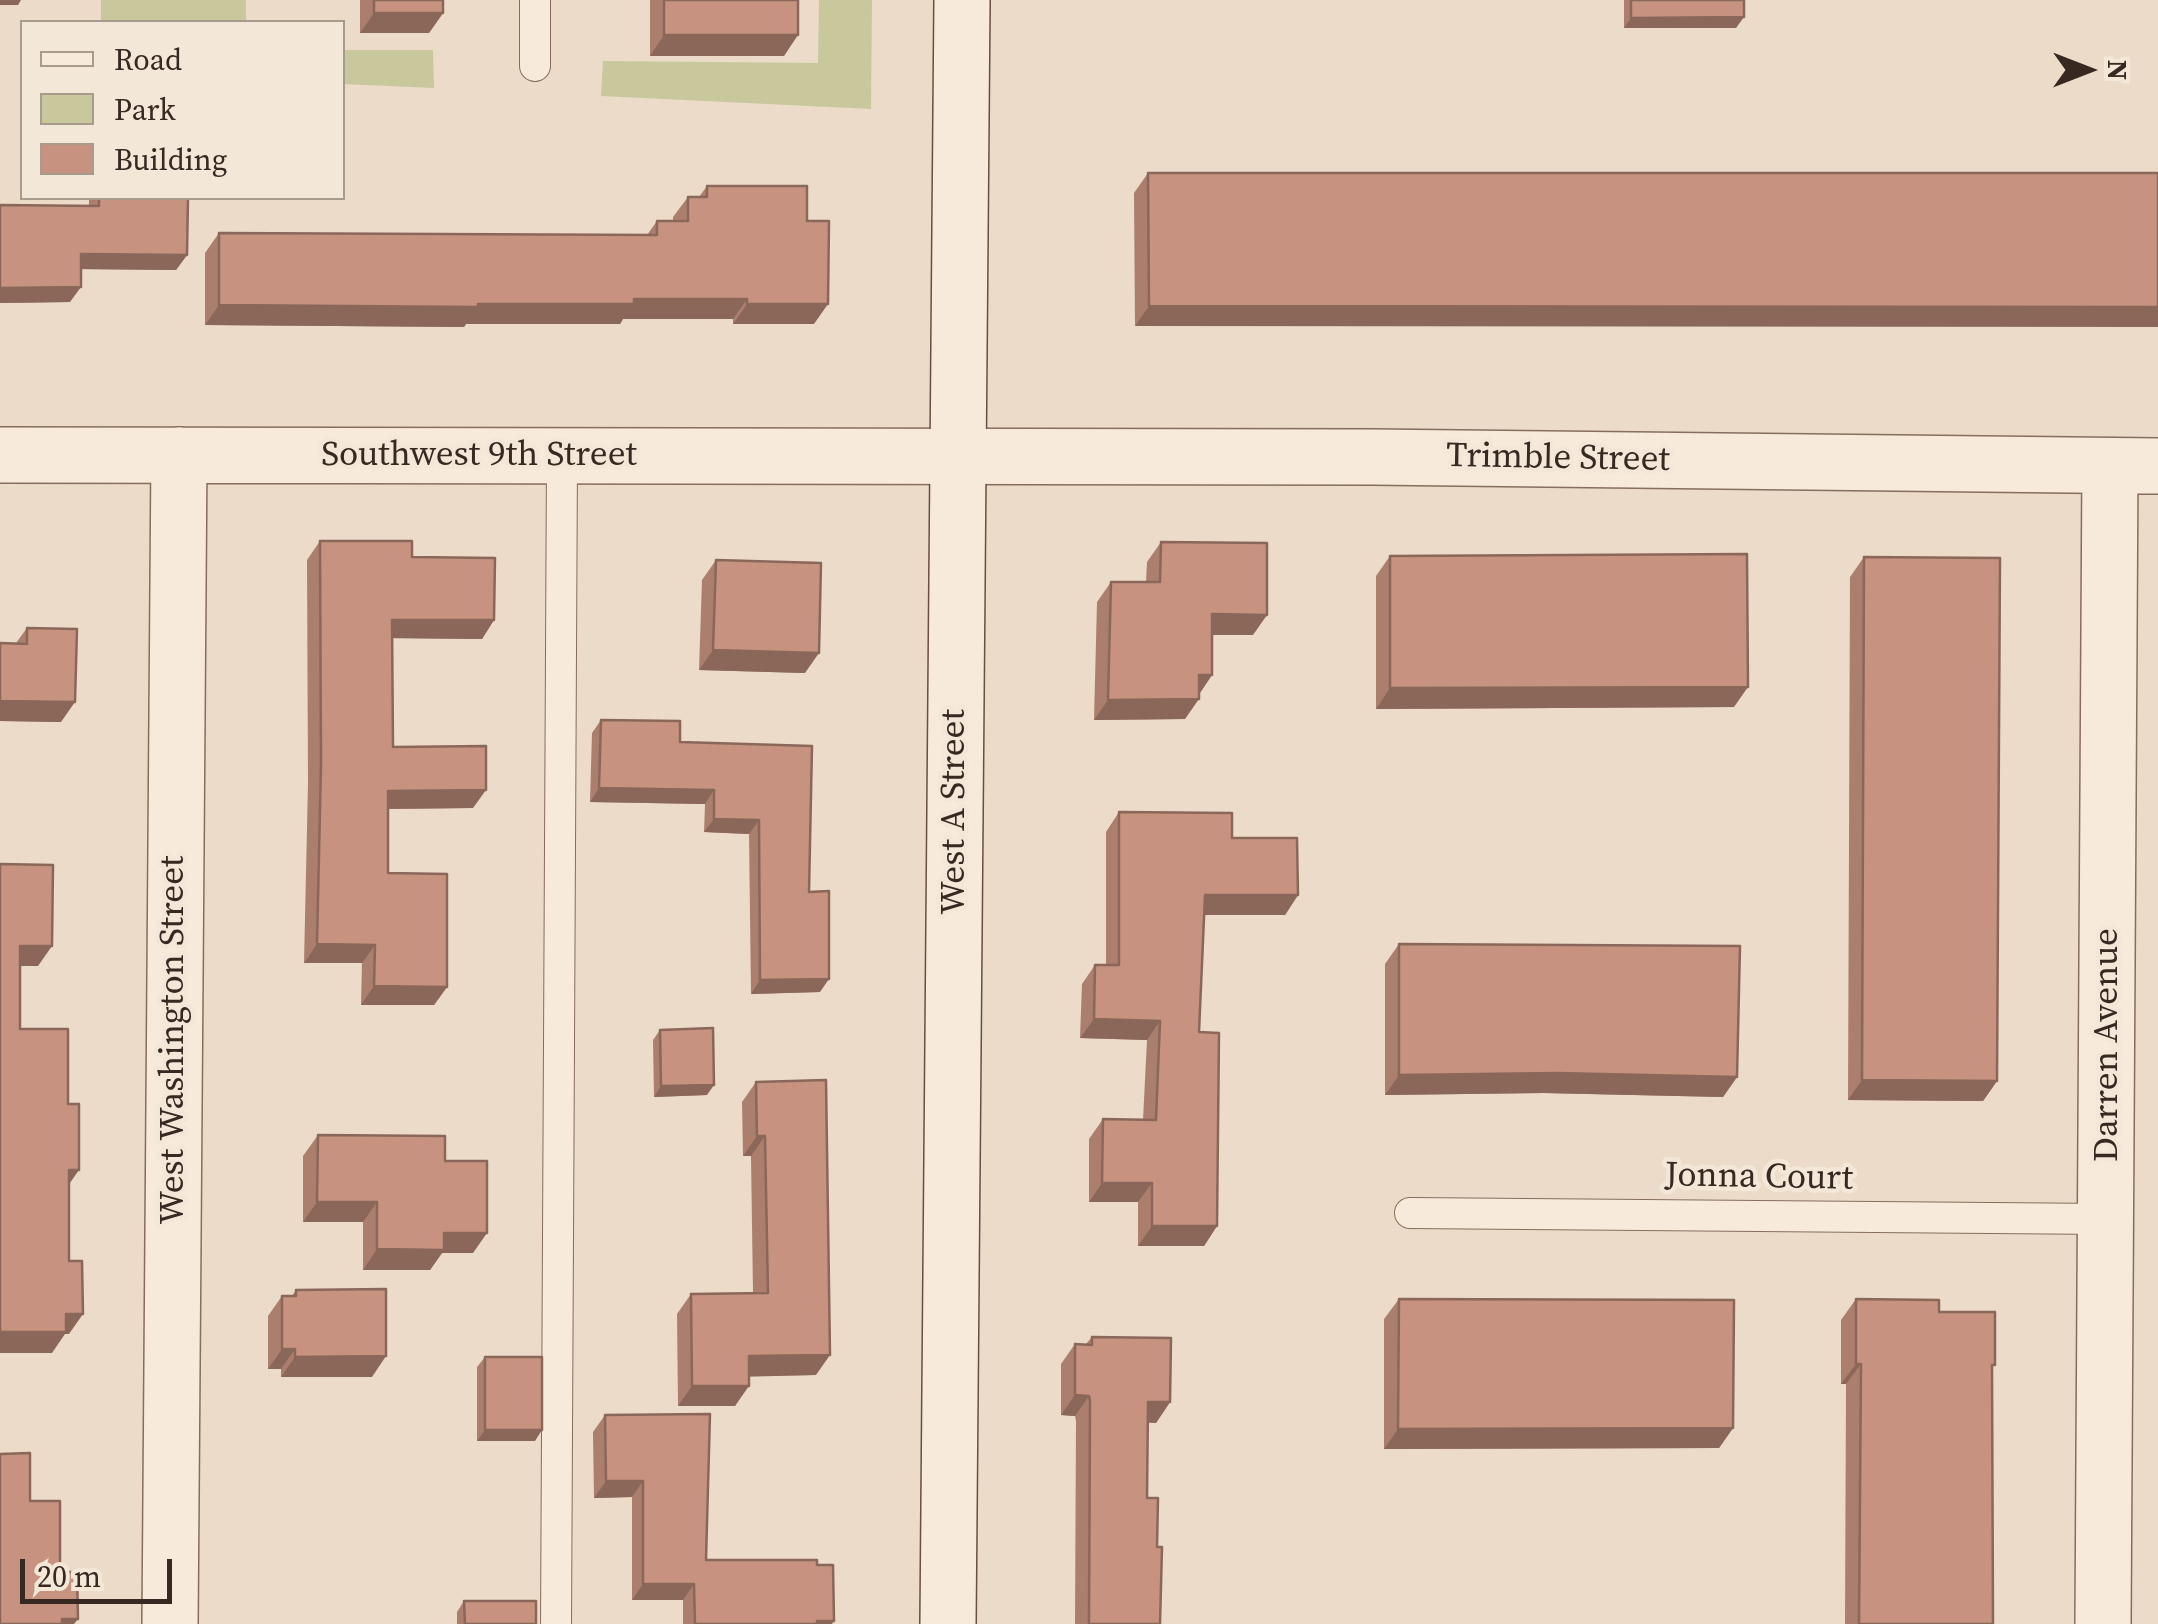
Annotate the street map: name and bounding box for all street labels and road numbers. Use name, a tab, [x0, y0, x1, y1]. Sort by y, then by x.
street label: Southwest 9th Street	[321, 435, 637, 477]
street label: Trimble Street	[1446, 436, 1670, 482]
street label: West A Street	[934, 709, 976, 915]
street label: West Washington Street	[153, 856, 195, 1224]
street label: Darren Avenue	[2087, 928, 2129, 1162]
street label: Jonna Court	[1665, 1155, 1853, 1201]

